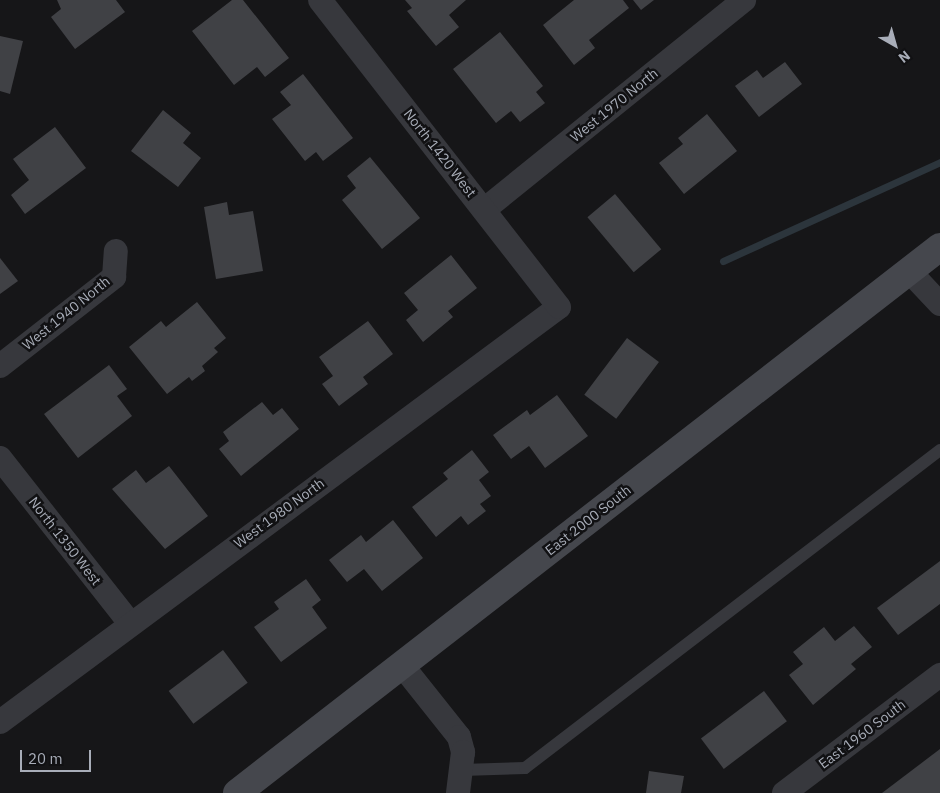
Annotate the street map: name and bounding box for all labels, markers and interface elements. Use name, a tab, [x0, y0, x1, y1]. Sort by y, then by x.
north arrow	[870, 20, 920, 70]
text: N	[895, 47, 914, 67]
street label: West 1970 North	[567, 65, 661, 145]
street label: North 1420 West	[400, 105, 480, 201]
street label: West 1940 North	[19, 273, 113, 353]
street label: West 1980 North	[231, 475, 327, 551]
street label: East 2000 South	[542, 481, 634, 559]
street label: North 1350 West	[25, 493, 105, 589]
street label: East 1960 South	[815, 696, 909, 772]
scale bar	[22, 740, 94, 772]
text: 20 m	[28, 749, 63, 768]

